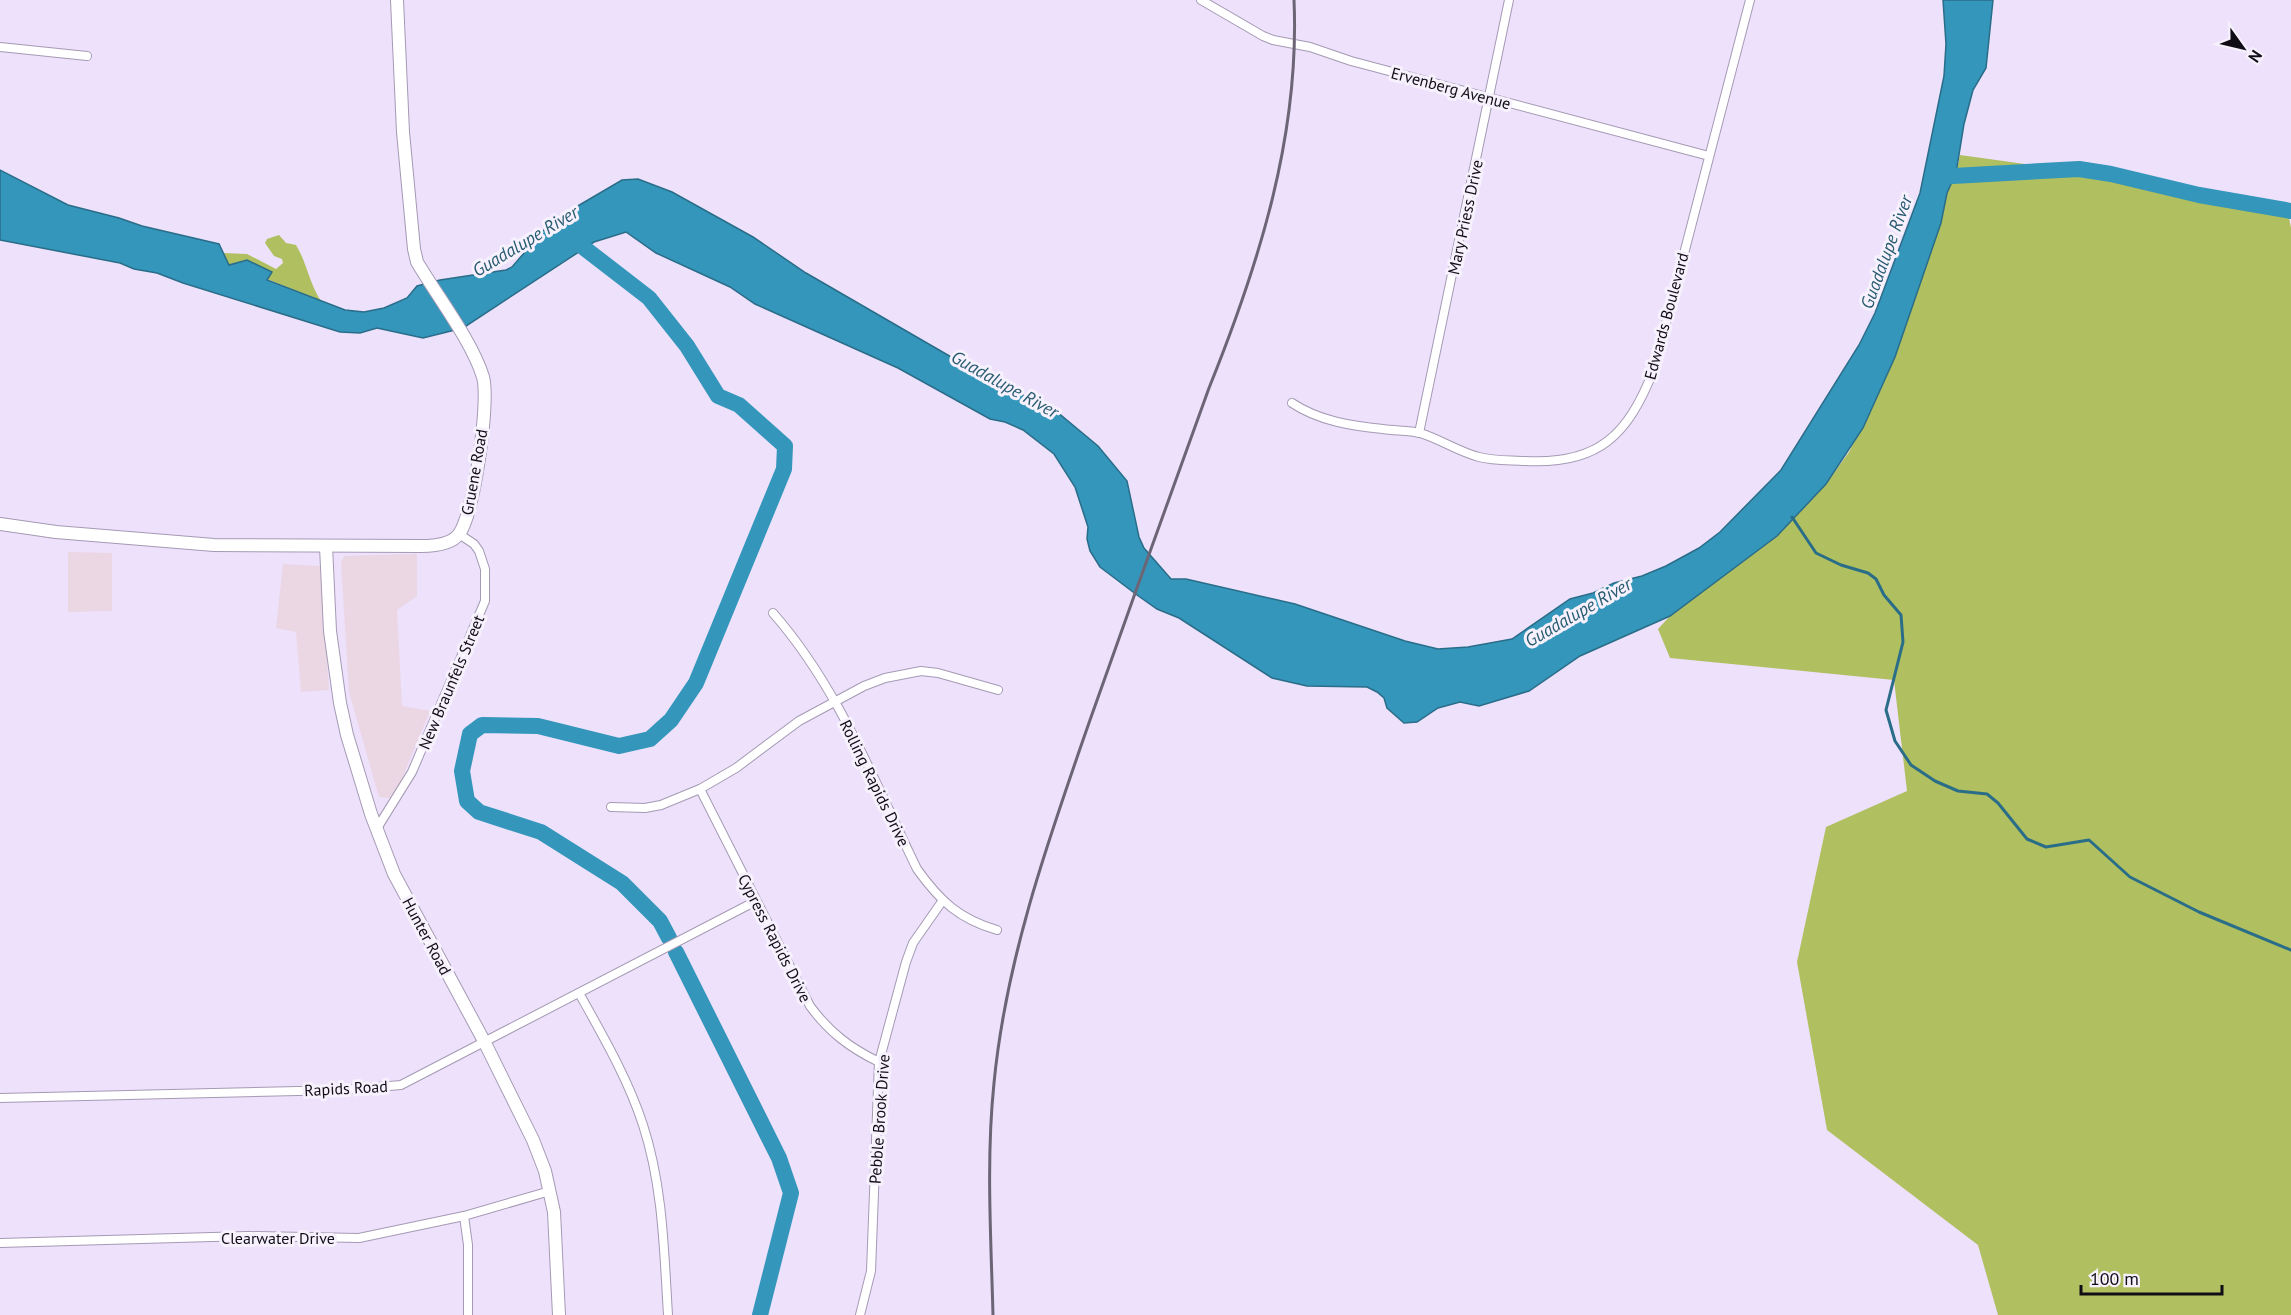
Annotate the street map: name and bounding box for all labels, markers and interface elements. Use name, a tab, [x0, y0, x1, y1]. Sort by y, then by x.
north arrow	[2213, 18, 2273, 78]
text: N	[2244, 46, 2267, 66]
street label: Ervenberg Avenue	[1389, 62, 1513, 114]
street label: Mary Priess Drive	[1443, 158, 1487, 276]
water label: Guadalupe River	[1855, 191, 1918, 312]
water label: Guadalupe River	[468, 200, 583, 282]
street label: Edwards Boulevard	[1639, 250, 1693, 382]
water label: Guadalupe River	[947, 345, 1064, 424]
street label: Gruene Road	[457, 427, 491, 517]
water label: Guadalupe River	[1521, 572, 1636, 652]
street label: New Braunfels Street	[414, 611, 489, 752]
street label: Rolling Rapids Drive	[836, 716, 914, 850]
street label: Cypress Rapids Drive	[734, 870, 816, 1006]
street label: Hunter Road	[398, 894, 456, 978]
street label: Pebble Brook Drive	[864, 1053, 894, 1185]
street label: Rapids Road	[304, 1076, 388, 1100]
street label: Clearwater Drive	[221, 1228, 335, 1248]
scale bar	[2081, 1258, 2222, 1296]
text: 100 m	[2090, 1267, 2139, 1290]

